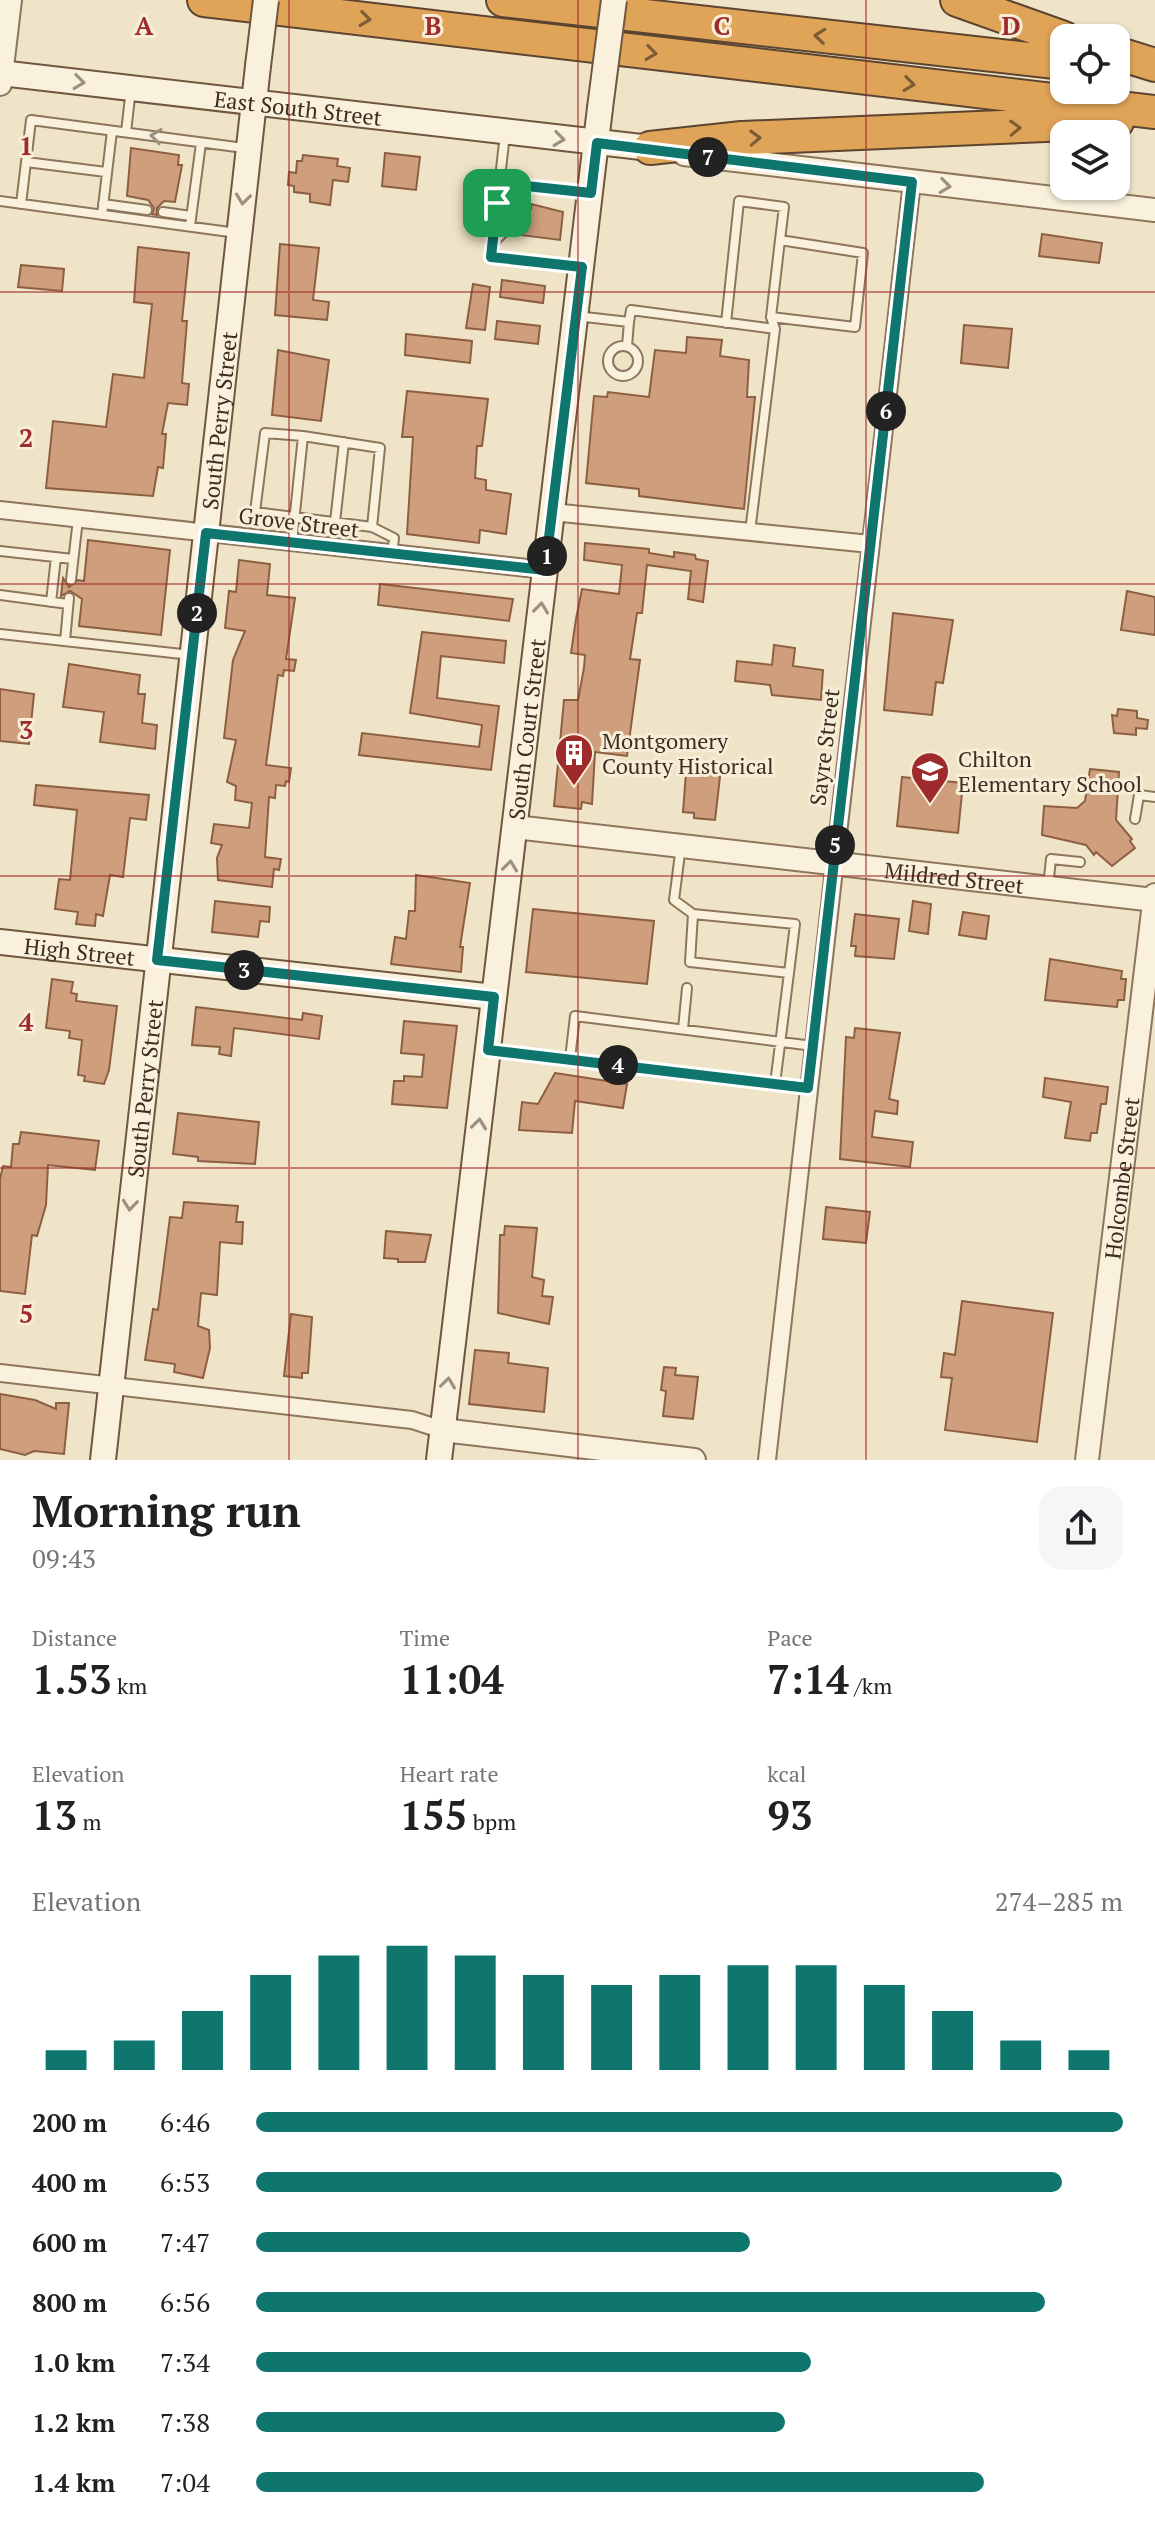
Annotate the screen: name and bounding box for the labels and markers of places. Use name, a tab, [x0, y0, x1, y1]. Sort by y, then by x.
pin: 7	[688, 137, 728, 177]
pin	[463, 169, 531, 237]
pin: 6	[866, 391, 906, 431]
pin: 1	[527, 536, 567, 576]
pin: 2	[177, 593, 217, 633]
place label: Montgomery County Historical	[602, 726, 774, 780]
building icon: Montgomery County Historical	[553, 732, 595, 787]
place label: Chilton Elementary School	[958, 744, 1142, 798]
school or university icon: Chilton Elementary School	[909, 750, 951, 805]
pin: 5	[815, 825, 855, 865]
pin: 3	[224, 950, 264, 990]
pin: 4	[598, 1045, 638, 1085]

